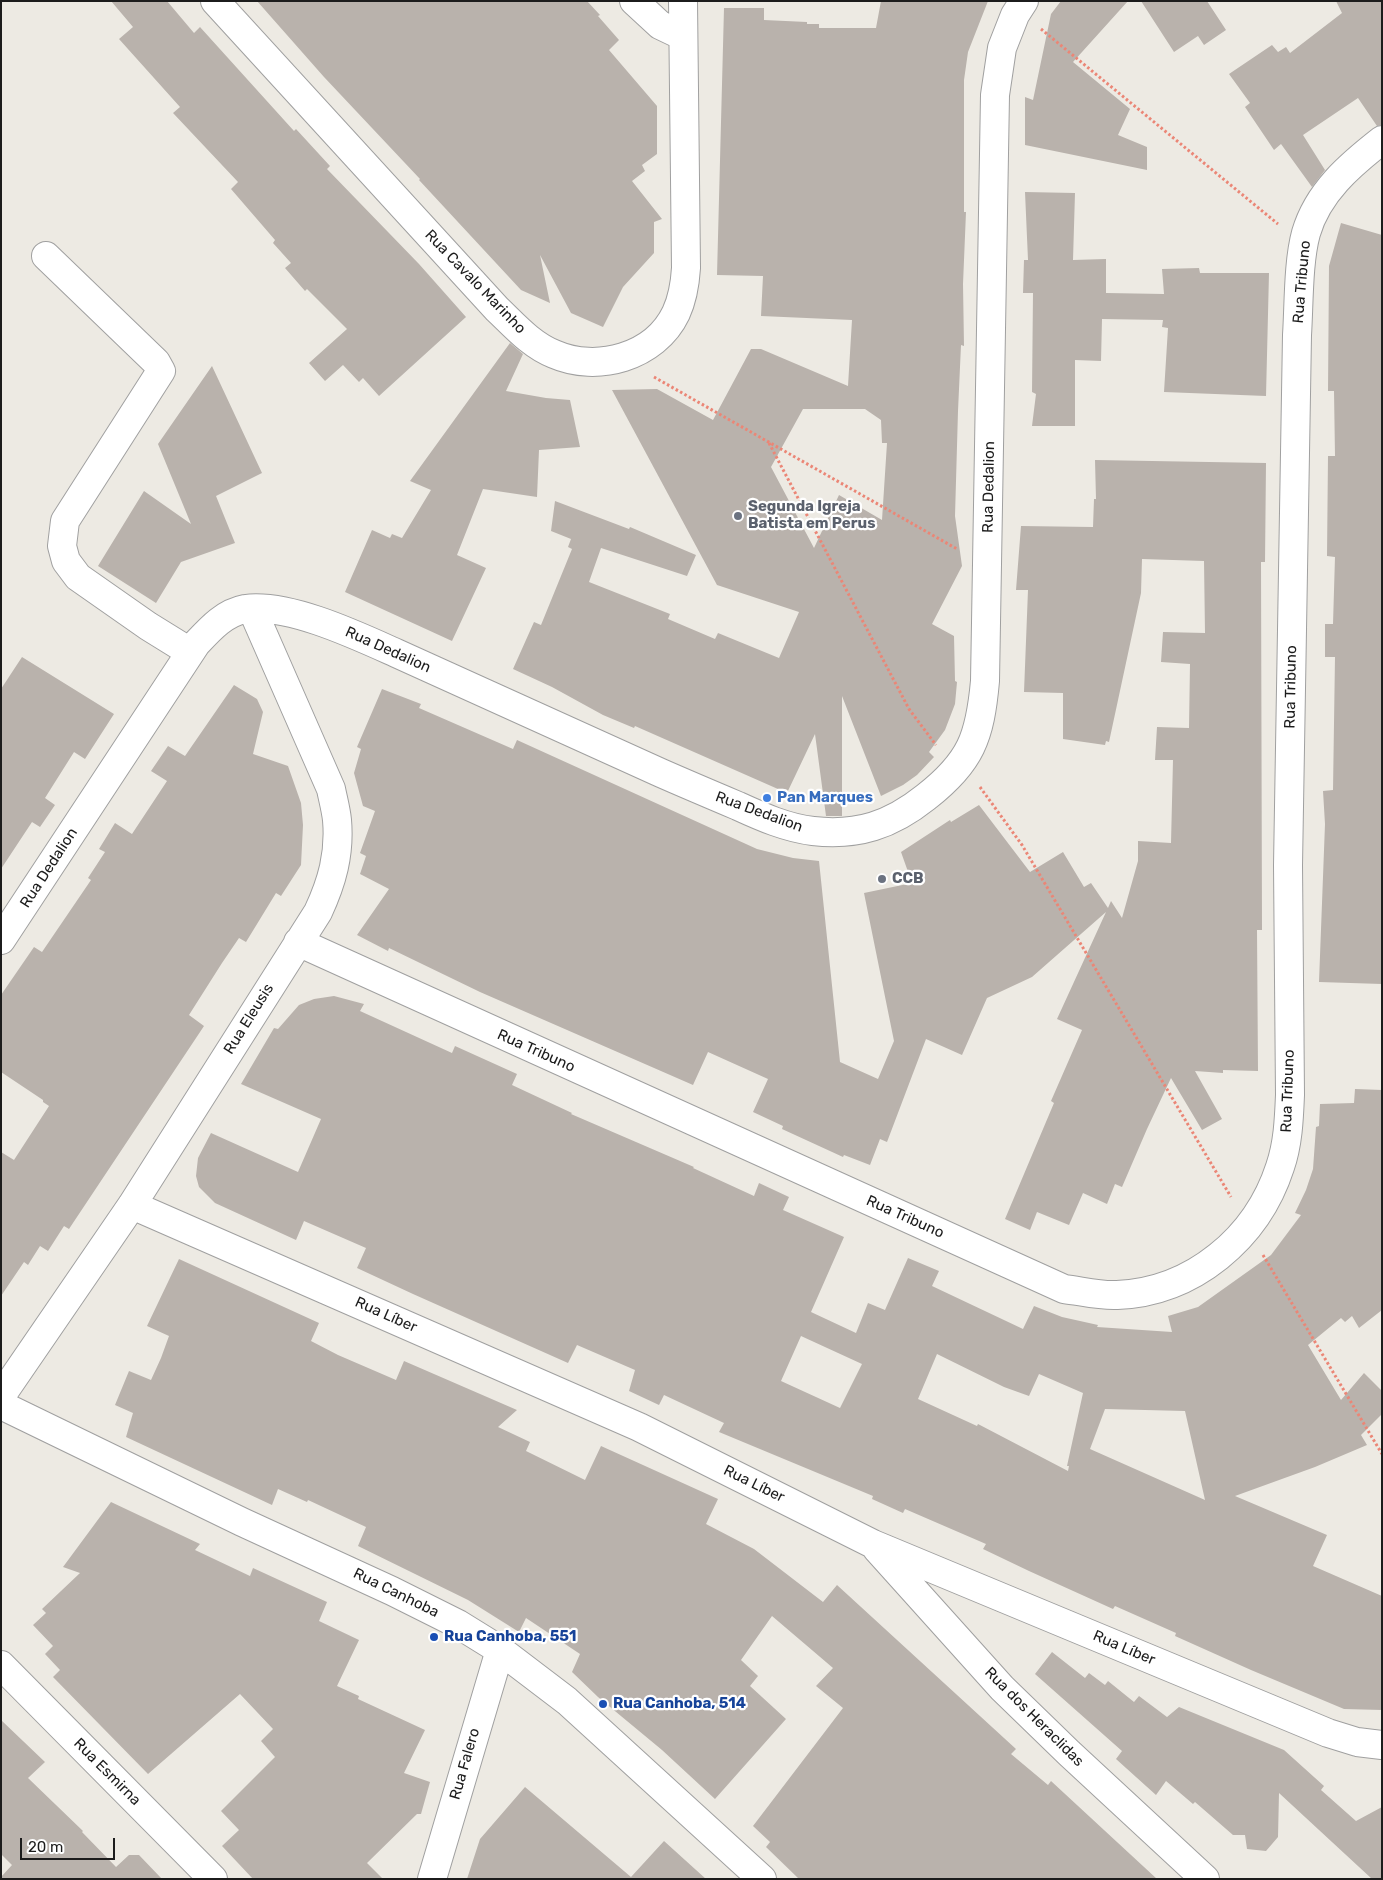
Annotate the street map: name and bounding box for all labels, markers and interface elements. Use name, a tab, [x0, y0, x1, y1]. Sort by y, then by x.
street label: Rua Cavalo Marinho	[421, 226, 529, 338]
street label: Rua Tribuno	[1289, 240, 1315, 324]
street label: Rua Dedalion	[979, 441, 999, 533]
place label: Segunda Igreja Batista em Perus	[748, 498, 875, 533]
marker: Segunda Igreja Batista em Perus	[732, 510, 744, 522]
street label: Rua Dedalion	[342, 623, 434, 677]
street label: Rua Tribuno	[1281, 645, 1301, 729]
street label: Rua Dedalion	[713, 788, 805, 836]
place label: Pan Marques	[777, 789, 873, 807]
marker: Pan Marques	[761, 792, 773, 804]
street label: Rua Dedalion	[16, 825, 82, 911]
place label: CCB	[892, 870, 924, 888]
marker: CCB	[876, 873, 888, 885]
street label: Rua Eleusis	[220, 980, 278, 1058]
street label: Rua Tribuno	[494, 1026, 578, 1076]
street label: Rua Tribuno	[1278, 1049, 1298, 1133]
street label: Rua Tribuno	[863, 1192, 947, 1242]
street label: Rua Líber	[352, 1293, 420, 1337]
street label: Rua Líber	[720, 1461, 788, 1507]
street label: Rua Canhoba	[350, 1565, 442, 1621]
street label: Rua Líber	[1090, 1627, 1158, 1669]
place label: Rua Canhoba, 551	[444, 1628, 576, 1646]
marker: Rua Canhoba, 551	[428, 1631, 440, 1643]
street label: Rua dos Heraclidas	[981, 1664, 1087, 1770]
place label: Rua Canhoba, 514	[613, 1695, 746, 1713]
marker: Rua Canhoba, 514	[597, 1698, 609, 1710]
street label: Rua Falero	[446, 1726, 484, 1802]
street label: Rua Esmirna	[70, 1735, 144, 1809]
scale bar	[22, 1828, 118, 1860]
text: 20 m	[28, 1838, 63, 1856]

